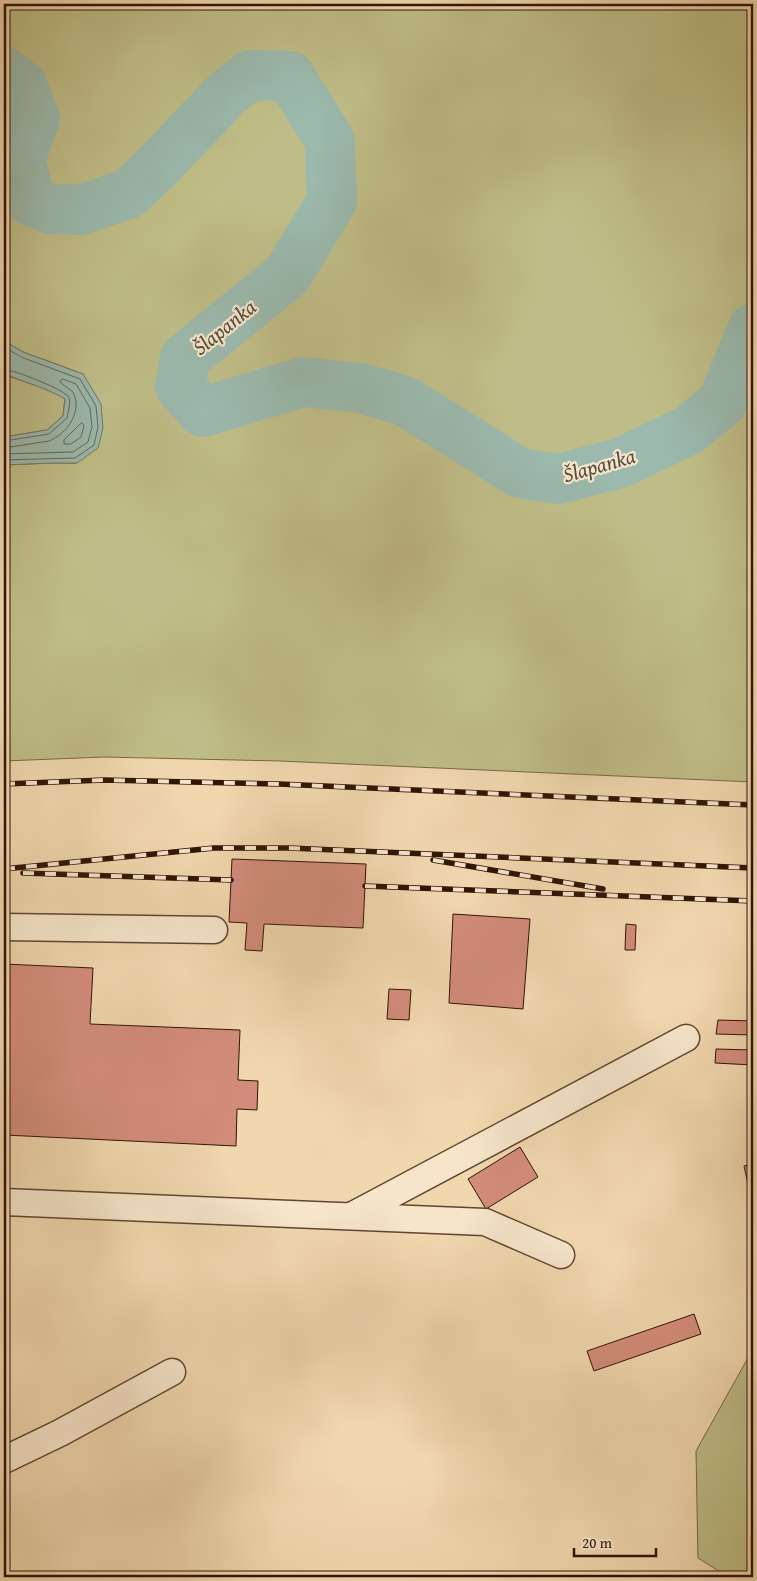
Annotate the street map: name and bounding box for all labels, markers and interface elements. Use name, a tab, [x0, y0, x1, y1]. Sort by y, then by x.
water label: Šlapanka	[186, 291, 263, 362]
water label: Šlapanka	[559, 440, 639, 490]
scale bar	[574, 1526, 657, 1558]
text: 20 m	[582, 1532, 613, 1553]

